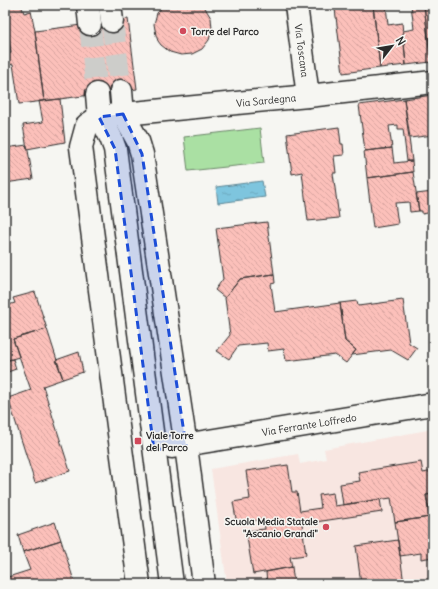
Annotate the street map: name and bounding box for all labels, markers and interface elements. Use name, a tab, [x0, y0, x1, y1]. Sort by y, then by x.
street label: Via Toscana	[292, 23, 312, 78]
place label: Torre del Parco	[191, 25, 259, 38]
marker: Torre del Parco	[178, 26, 188, 36]
north arrow	[372, 26, 412, 66]
text: N	[393, 34, 409, 48]
street label: Via Sardegna	[236, 91, 297, 110]
street label: Via Ferrante Loffredo	[261, 411, 358, 439]
place label: Viale Torre del Parco	[146, 429, 194, 454]
marker: Viale Torre del Parco	[133, 436, 143, 446]
place label: Scuola Media Statale "Ascanio Grandi"	[225, 515, 319, 540]
marker: Scuola Media Statale "Ascanio Grandi"	[321, 522, 331, 532]

